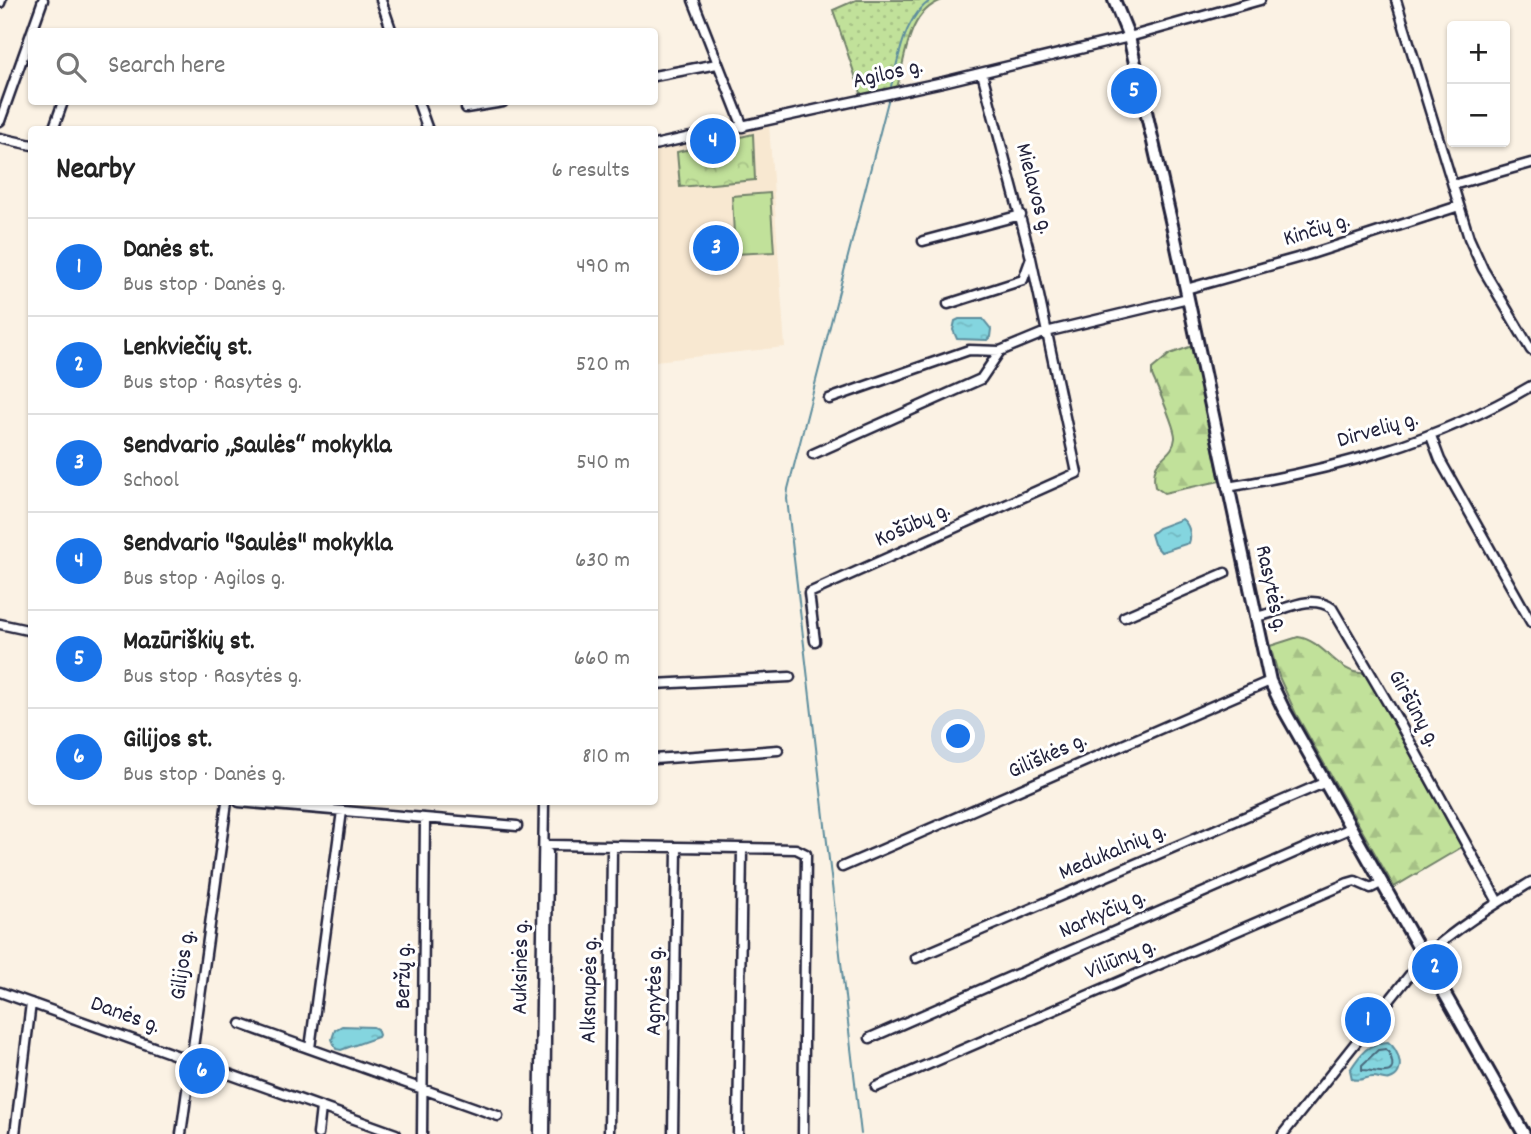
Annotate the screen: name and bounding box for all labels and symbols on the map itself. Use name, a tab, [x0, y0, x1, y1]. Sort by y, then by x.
street label: Agilos g.	[850, 51, 926, 99]
pin: 5	[1111, 65, 1157, 117]
pin: 4	[690, 115, 736, 167]
street label: Mielavos g.	[1005, 140, 1061, 238]
street label: Kinčių g.	[1280, 205, 1354, 257]
pin: 3	[693, 222, 739, 274]
street label: Dirvelių g.	[1334, 404, 1422, 458]
street label: Košūbų g.	[870, 495, 956, 557]
street label: Rasytės g.	[1245, 542, 1295, 636]
street label: Giršūnų g.	[1378, 664, 1448, 754]
your location	[941, 719, 975, 753]
street label: Giliškės g.	[1003, 725, 1093, 789]
street label: Medukalnių g.	[1054, 816, 1172, 890]
street label: Narkyčių g.	[1054, 881, 1152, 949]
street label: Auksinės g.	[505, 919, 539, 1015]
street label: Gilijos g.	[163, 928, 205, 1002]
street label: Viliūnų g.	[1080, 930, 1162, 990]
street label: Alksnupės g.	[574, 936, 608, 1044]
pin: 2	[1412, 941, 1458, 993]
street label: Beržų g.	[388, 942, 422, 1010]
street label: Agnytės g.	[639, 946, 673, 1036]
street label: Danės g.	[86, 988, 164, 1044]
pin: 1	[1345, 994, 1391, 1046]
pin: 6	[179, 1045, 225, 1097]

